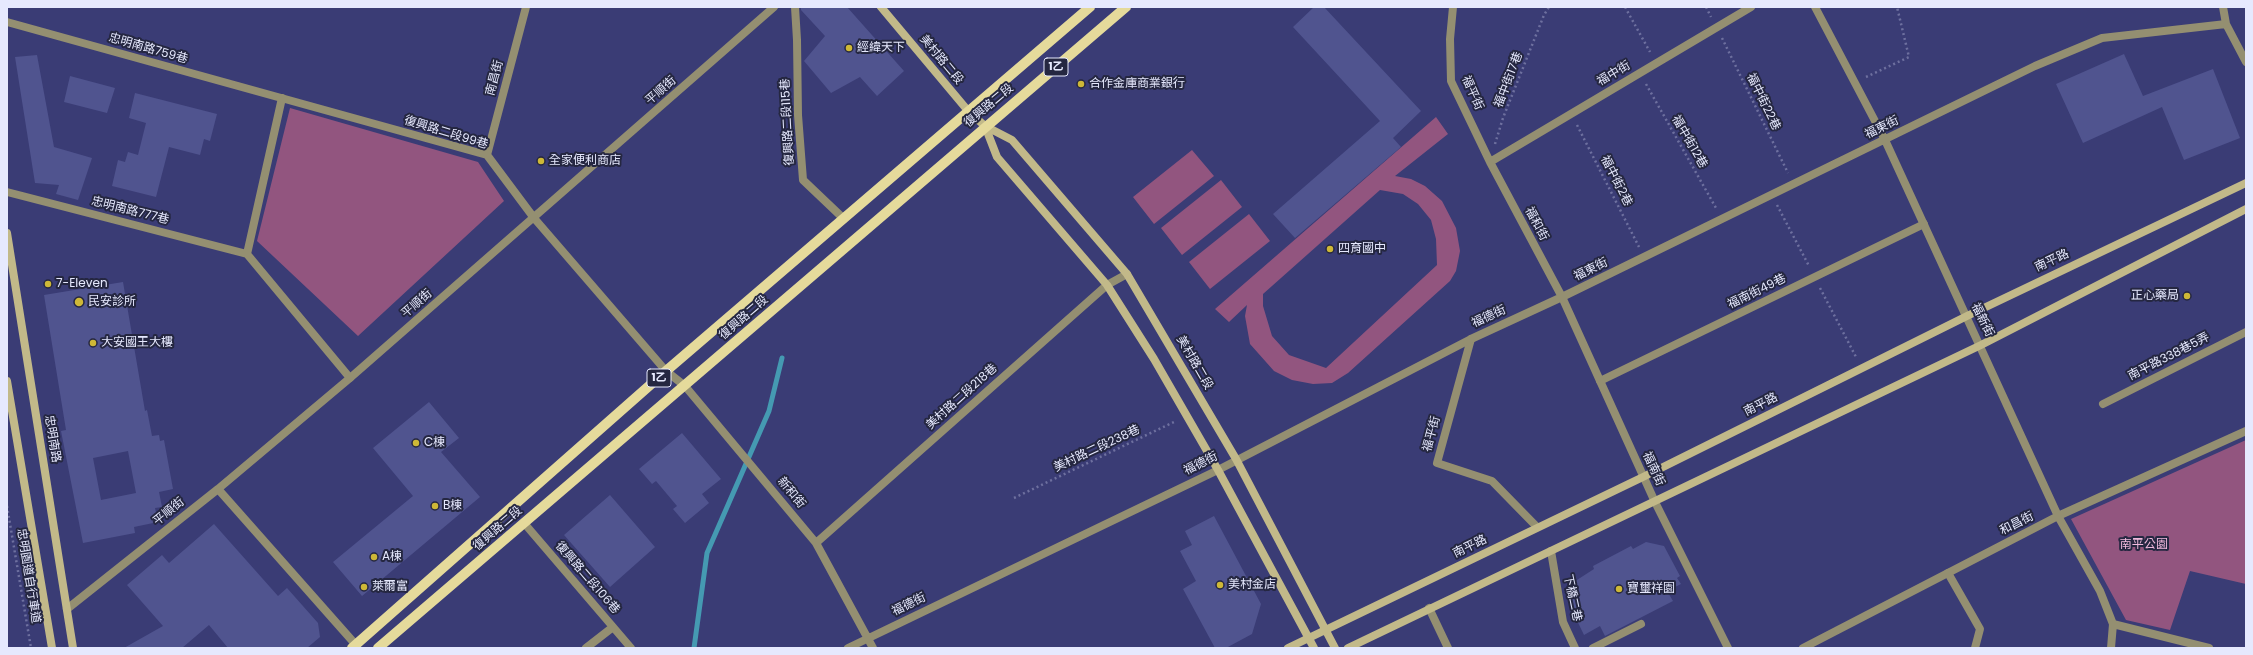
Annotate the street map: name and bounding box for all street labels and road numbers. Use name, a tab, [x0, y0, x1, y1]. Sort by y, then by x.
street label: 忠明南路759巷	[107, 31, 189, 67]
street label: 美村路二段	[916, 32, 966, 88]
street label: 福中街17巷	[1492, 50, 1526, 110]
road number: 1乙	[1044, 58, 1068, 76]
street label: 南昌街	[483, 59, 507, 97]
street label: 福中街	[1595, 59, 1633, 89]
street label: 福中街22巷	[1743, 71, 1783, 133]
street label: 平順街	[643, 74, 679, 108]
street label: 福平街	[1458, 74, 1486, 112]
street label: 復興路二段115巷	[779, 78, 797, 166]
street label: 復興路二段	[961, 81, 1017, 131]
street label: 復興路二段99巷	[402, 113, 490, 153]
street label: 福中街12巷	[1668, 113, 1710, 171]
street label: 福東街	[1863, 114, 1901, 142]
street label: 福中街2巷	[1597, 153, 1635, 209]
street label: 忠明南路777巷	[90, 194, 170, 228]
street label: 福和街	[1521, 205, 1551, 243]
street label: 南平路	[2033, 247, 2071, 275]
street label: 福東街	[1572, 256, 1610, 284]
street label: 福南街49巷	[1725, 272, 1789, 312]
street label: 平順街	[399, 287, 435, 321]
street label: 復興路二段	[717, 293, 771, 343]
street label: 福新街	[1968, 301, 1996, 339]
street label: 福德街	[1470, 303, 1508, 331]
street label: 南平路338巷5弄	[2126, 330, 2212, 384]
street label: 美村路二段	[1173, 333, 1215, 393]
street label: 美村路二段218巷	[924, 361, 1000, 433]
road number: 1乙	[647, 369, 671, 387]
street label: 南平路	[1742, 390, 1780, 420]
street label: 忠明南路	[41, 414, 63, 464]
street label: 福平街	[1420, 415, 1444, 453]
street label: 美村路二段238巷	[1052, 423, 1142, 475]
street label: 福德街	[1182, 449, 1220, 479]
street label: 福南街	[1639, 450, 1667, 488]
street label: 新和街	[774, 475, 808, 511]
street label: 平順街	[150, 495, 188, 529]
street label: 復興路二段	[471, 504, 525, 554]
street label: 和昌街	[1998, 509, 2036, 539]
street label: 忠明園道自行車道	[13, 527, 43, 625]
street label: 南平路	[1451, 533, 1489, 561]
street label: 復興路二段106巷	[552, 539, 622, 617]
street label: 下橋二巷	[1560, 573, 1584, 623]
street label: 福德街	[890, 591, 928, 619]

